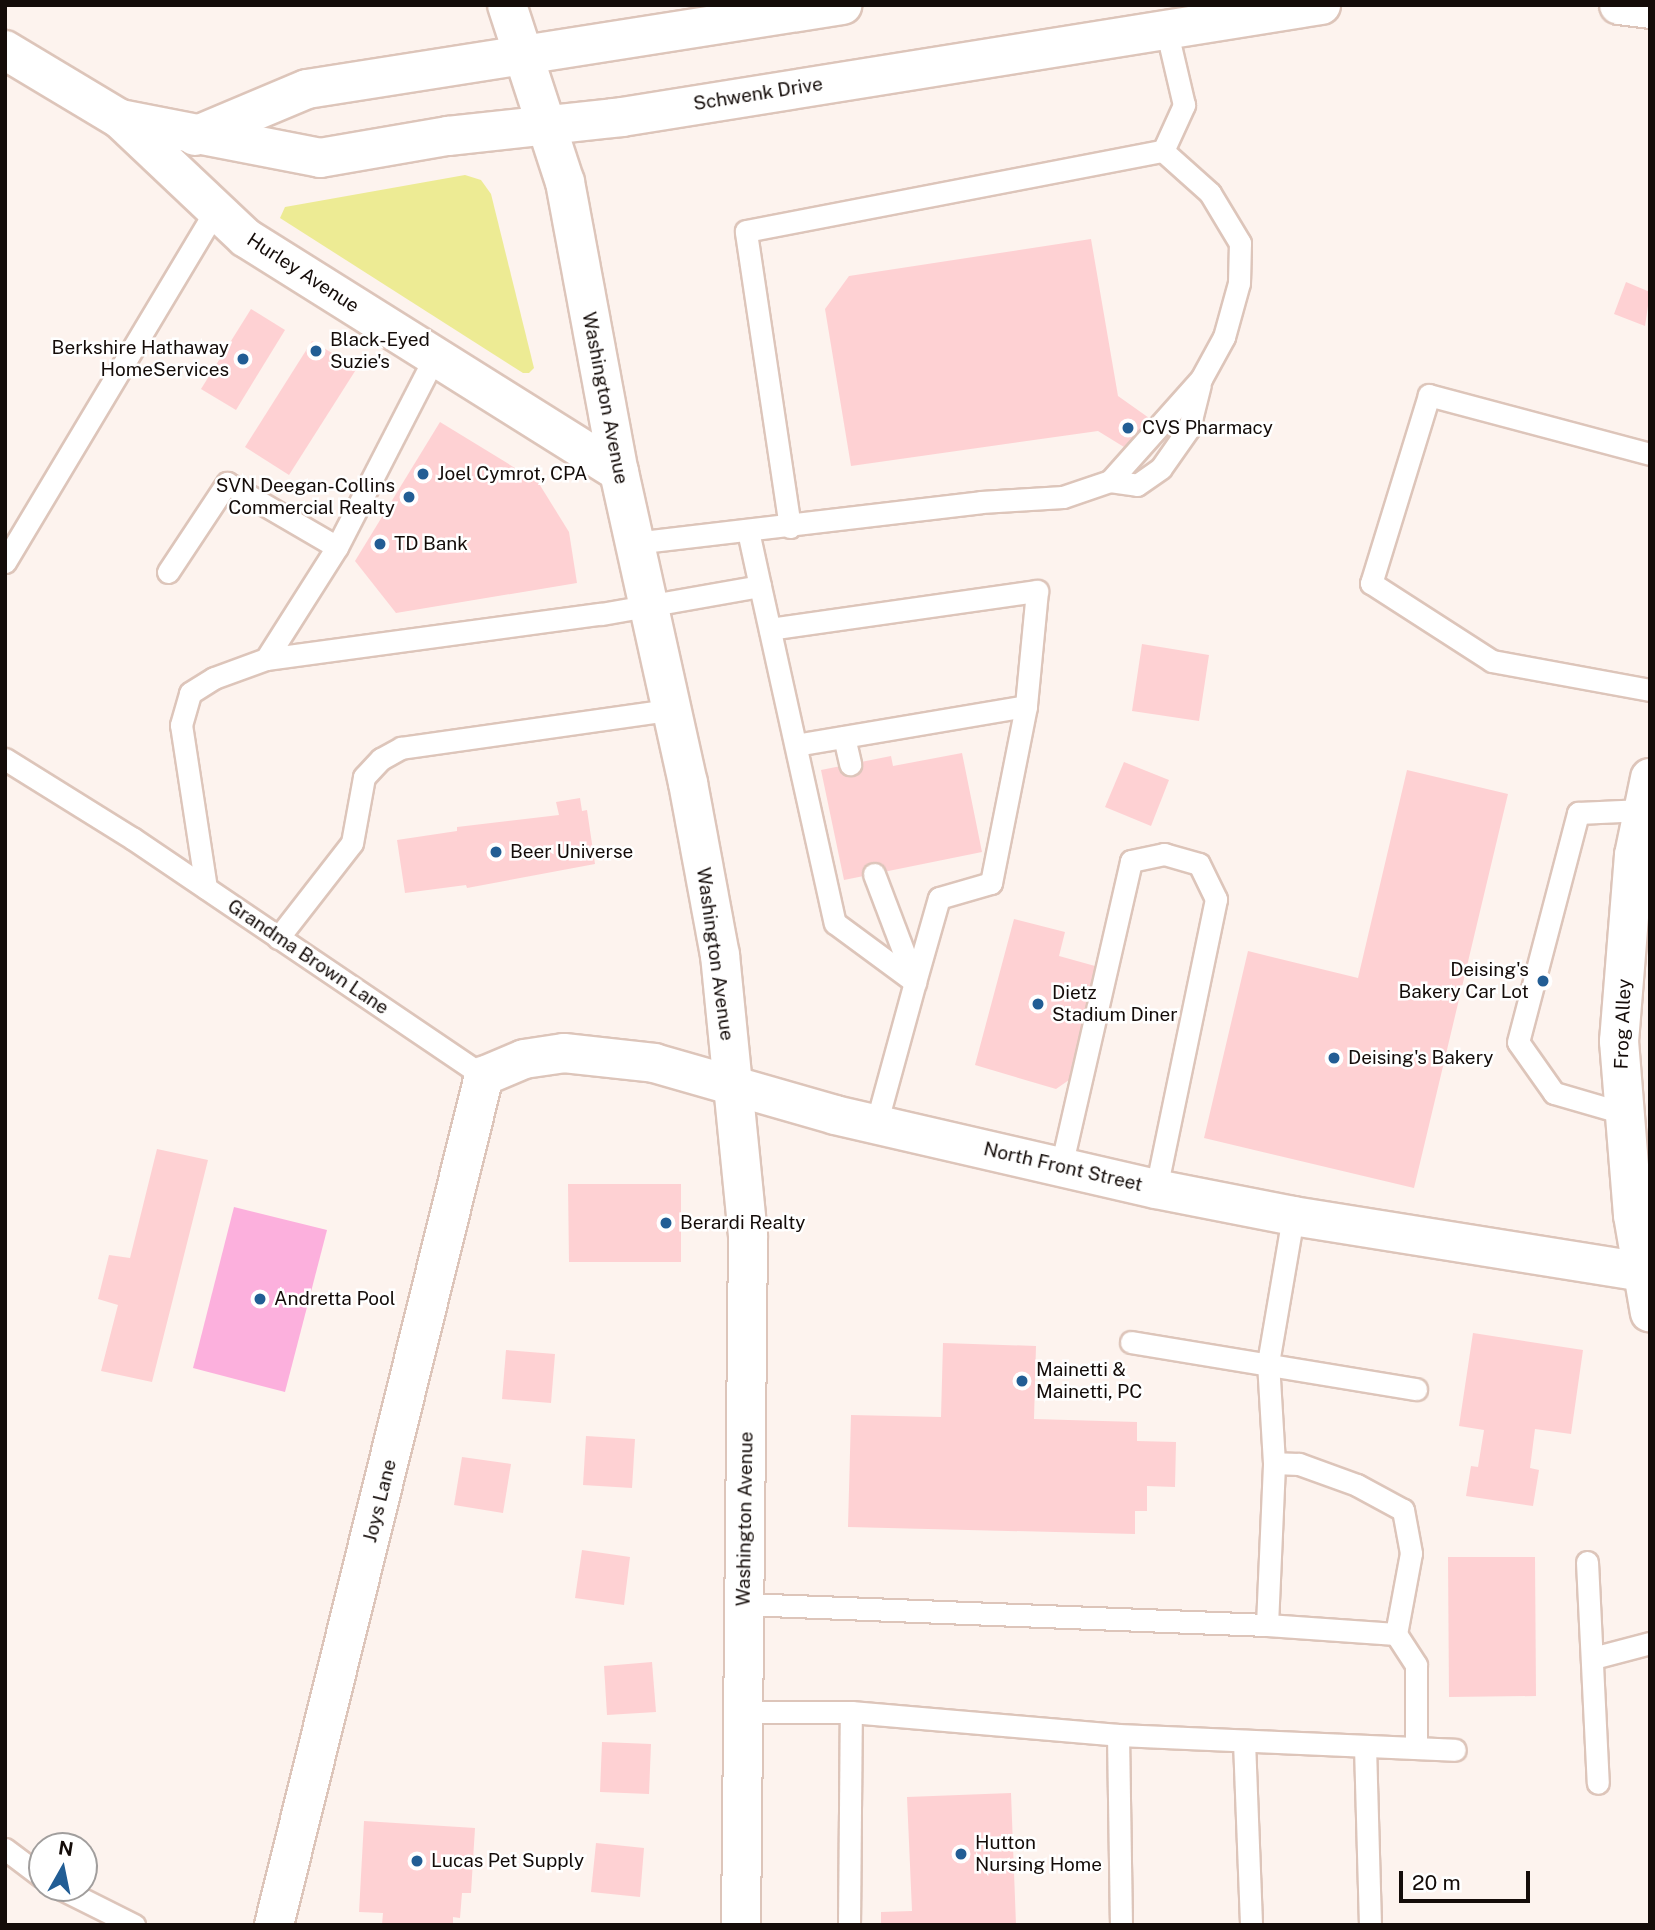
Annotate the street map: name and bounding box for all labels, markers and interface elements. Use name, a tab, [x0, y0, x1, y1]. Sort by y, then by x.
street label: Schwenk Drive	[692, 73, 824, 115]
street label: Hurley Avenue	[243, 228, 363, 318]
street label: Washington Avenue	[577, 310, 633, 486]
place label: Black-Eyed Suzie's	[330, 329, 430, 373]
place label: Berkshire Hathaway HomeServices	[51, 337, 229, 381]
marker: Black-Eyed Suzie's	[308, 343, 324, 359]
marker: Berkshire Hathaway HomeServices	[235, 351, 251, 367]
place label: CVS Pharmacy	[1142, 417, 1273, 439]
marker: CVS Pharmacy	[1120, 420, 1136, 436]
place label: Joel Cymrot, CPA	[437, 463, 588, 485]
marker: Joel Cymrot, CPA	[415, 466, 431, 482]
place label: SVN Deegan-Collins Commercial Realty	[216, 475, 395, 519]
marker: SVN Deegan-Collins Commercial Realty	[401, 489, 417, 505]
place label: TD Bank	[394, 533, 468, 555]
marker: TD Bank	[372, 536, 388, 552]
place label: Beer Universe	[510, 841, 633, 863]
marker: Beer Universe	[488, 844, 504, 860]
street label: Washington Avenue	[692, 866, 738, 1042]
street label: Grandma Brown Lane	[223, 895, 393, 1019]
place label: Deising's Bakery Car Lot	[1399, 959, 1529, 1003]
marker: Deising's Bakery Car Lot	[1535, 973, 1551, 989]
street label: Frog Alley	[1610, 978, 1636, 1070]
place label: Dietz Stadium Diner	[1052, 982, 1178, 1026]
marker: Dietz Stadium Diner	[1030, 996, 1046, 1012]
place label: Deising's Bakery	[1348, 1047, 1494, 1069]
marker: Deising's Bakery	[1326, 1050, 1342, 1066]
street label: North Front Street	[981, 1138, 1145, 1196]
place label: Berardi Realty	[680, 1212, 805, 1234]
marker: Berardi Realty	[658, 1215, 674, 1231]
place label: Andretta Pool	[274, 1288, 396, 1310]
marker: Andretta Pool	[252, 1291, 268, 1307]
place label: Mainetti & Mainetti, PC	[1036, 1359, 1142, 1403]
marker: Mainetti & Mainetti, PC	[1014, 1373, 1030, 1389]
street label: Washington Avenue	[732, 1431, 758, 1607]
street label: Joys Lane	[359, 1457, 401, 1545]
north arrow	[28, 1832, 98, 1902]
place label: Hutton Nursing Home	[975, 1832, 1102, 1876]
text: N	[57, 1836, 75, 1860]
marker: Hutton Nursing Home	[953, 1846, 969, 1862]
place label: Lucas Pet Supply	[431, 1850, 584, 1872]
marker: Lucas Pet Supply	[409, 1853, 425, 1869]
scale bar	[1403, 1856, 1534, 1900]
text: 20 m	[1412, 1870, 1461, 1895]

